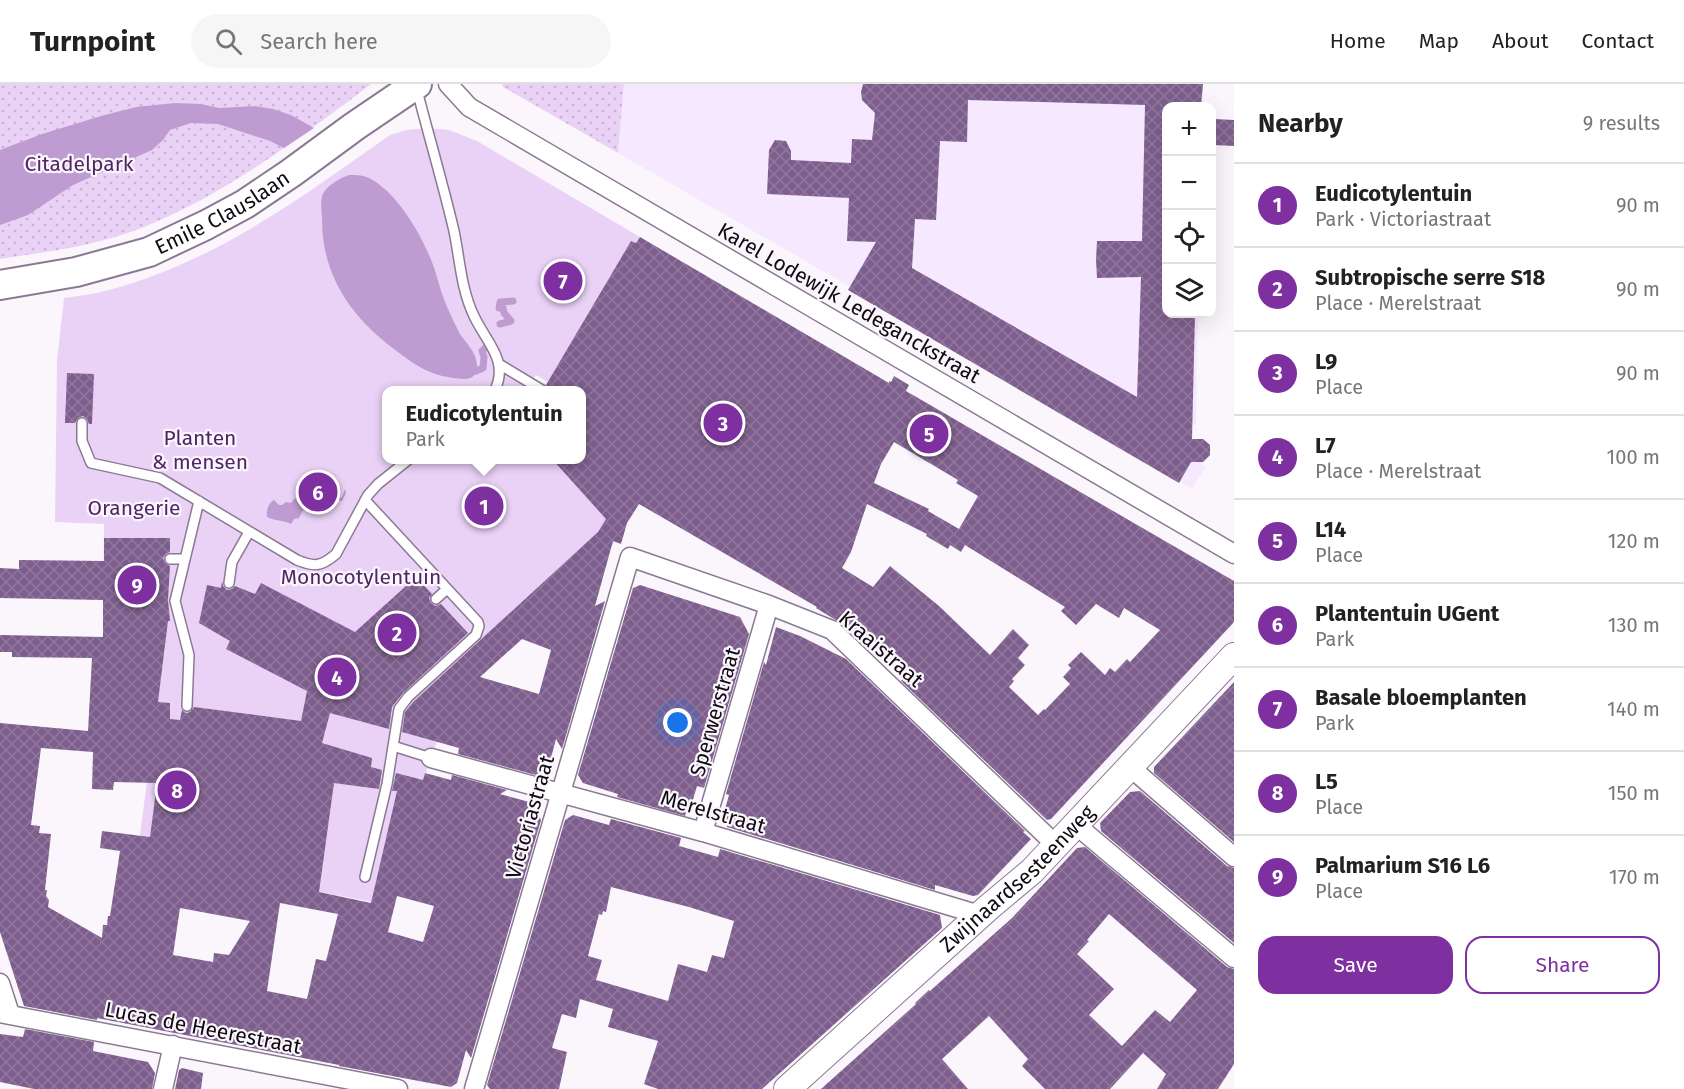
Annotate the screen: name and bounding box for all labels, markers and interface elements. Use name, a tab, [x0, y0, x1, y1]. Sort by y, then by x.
search box	[191, 14, 611, 68]
text: Turnpoint	[30, 25, 155, 58]
icon: search	[212, 25, 245, 58]
text: Search here	[260, 28, 378, 55]
text: Home	[1330, 28, 1386, 54]
text: Map	[1419, 28, 1459, 54]
text: About	[1492, 28, 1549, 54]
text: Contact	[1582, 28, 1654, 54]
map controls	[1162, 102, 1216, 318]
button: +	[1162, 102, 1216, 156]
text: Nearby	[1258, 108, 1343, 139]
text: 9 results	[1583, 111, 1660, 135]
park label: Citadelpark	[24, 151, 134, 177]
button: −	[1162, 156, 1216, 210]
street label: Emile Clauslaan	[151, 165, 295, 260]
text: Eudicotylentuin	[1315, 180, 1472, 207]
text: 1	[1273, 193, 1282, 217]
text: 90 m	[1616, 193, 1660, 217]
text: Park · Victoriastraat	[1315, 207, 1491, 231]
button: locate	[1162, 210, 1216, 264]
street label: Karel Lodewijk Ledeganckstraat	[713, 217, 985, 389]
pin: 7	[544, 258, 582, 304]
button: layers	[1162, 264, 1216, 318]
text: Subtropische serre S18	[1315, 264, 1545, 291]
text: 2	[1272, 277, 1283, 301]
text: 90 m	[1616, 277, 1660, 301]
text: Place · Merelstraat	[1315, 291, 1481, 315]
text: L9	[1315, 348, 1337, 375]
text: 3	[1272, 361, 1283, 385]
text: 90 m	[1616, 361, 1660, 385]
text: Place	[1315, 375, 1363, 399]
popup	[382, 386, 586, 464]
text: Eudicotylentuin	[405, 400, 563, 427]
pin: 3	[704, 400, 742, 446]
pin: 5	[910, 412, 948, 456]
park label: Planten & mensen	[152, 425, 248, 475]
text: Park	[405, 427, 445, 451]
text: L7	[1315, 432, 1336, 459]
text: 4	[1272, 445, 1283, 469]
text: 100 m	[1607, 445, 1660, 469]
text: Place · Merelstraat	[1315, 459, 1481, 483]
pin: 6	[298, 470, 338, 514]
pin: 1	[464, 484, 504, 528]
park label: Orangerie	[87, 495, 181, 521]
text: L14	[1315, 516, 1346, 543]
text: 5	[1272, 529, 1283, 553]
text: 120 m	[1608, 529, 1660, 553]
text: Place	[1315, 543, 1363, 567]
pin: 9	[118, 562, 156, 608]
park label: Monocotylentuin	[281, 564, 441, 590]
text: Plantentuin UGent	[1315, 600, 1499, 627]
street label: Kraaistraat	[833, 605, 929, 693]
pin: 2	[378, 610, 416, 656]
text: 6	[1272, 613, 1283, 637]
text: 130 m	[1608, 613, 1660, 637]
text: Park	[1315, 627, 1354, 651]
street label: Sperwerstraat	[684, 644, 746, 779]
pin: 4	[318, 654, 356, 700]
text: Basale bloemplanten	[1315, 684, 1527, 711]
text: 7	[1273, 697, 1282, 721]
text: 140 m	[1607, 697, 1660, 721]
your location	[663, 708, 692, 737]
text: Park	[1315, 711, 1354, 735]
street label: Victoriastraat	[500, 752, 560, 882]
pin: 8	[158, 768, 196, 812]
text: L5	[1315, 768, 1338, 795]
text: 8	[1272, 781, 1283, 805]
text: 150 m	[1608, 781, 1660, 805]
street label: Merelstraat	[658, 785, 769, 839]
text: Place	[1315, 795, 1363, 819]
street label: Zwijnaardsesteenweg	[934, 799, 1100, 958]
text: Palmarium S16 L6	[1315, 852, 1490, 879]
text: 9	[1272, 865, 1283, 889]
text: 170 m	[1609, 865, 1660, 889]
text: Place	[1315, 879, 1363, 903]
button: Save	[1258, 936, 1453, 994]
button: Share	[1465, 936, 1660, 994]
street label: Lucas de Heerestraat	[103, 996, 304, 1060]

